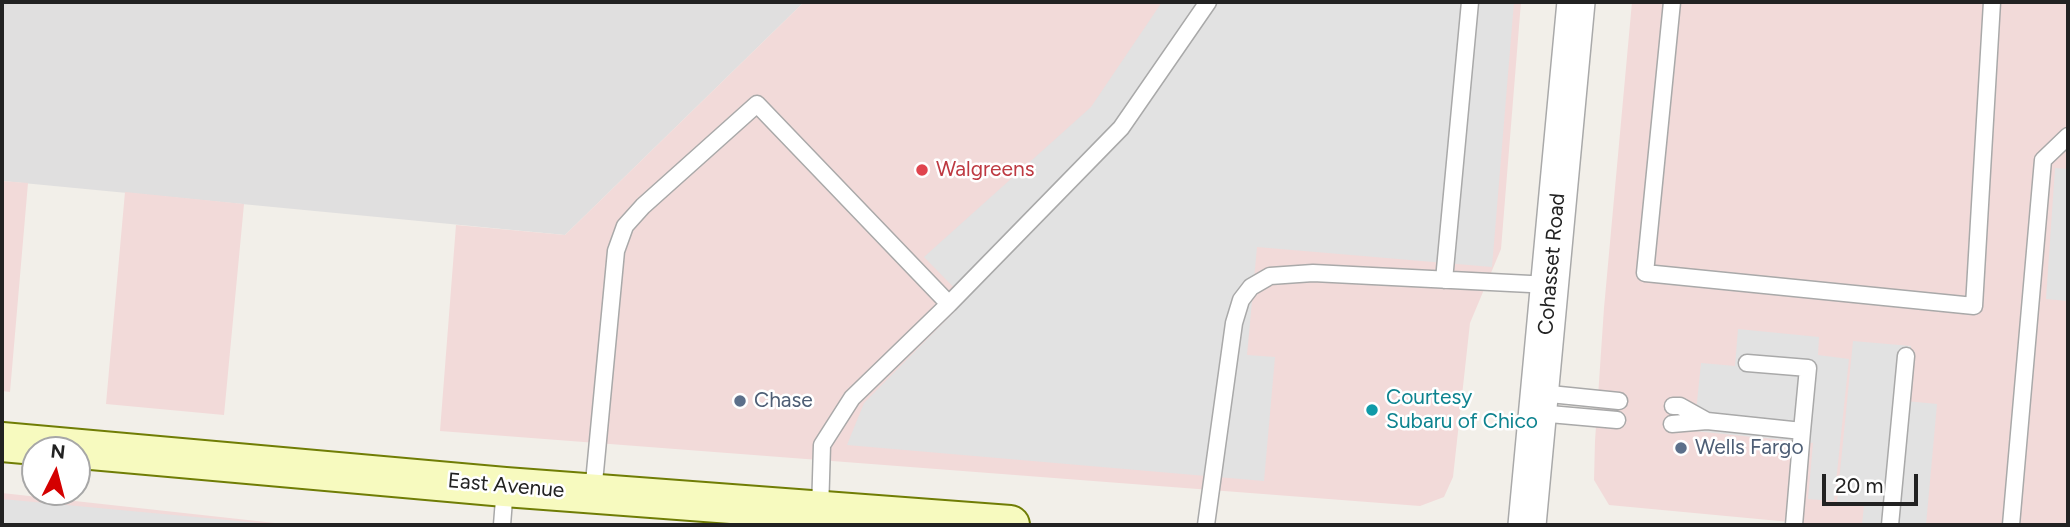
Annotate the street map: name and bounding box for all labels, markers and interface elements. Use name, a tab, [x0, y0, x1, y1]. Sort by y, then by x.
place label: Walgreens	[936, 157, 1034, 183]
marker: Walgreens	[914, 162, 930, 178]
street label: Cohasset Road	[1533, 192, 1571, 336]
place label: Courtesy Subaru of Chico	[1386, 385, 1538, 435]
place label: Chase	[754, 388, 813, 414]
marker: Chase	[732, 393, 748, 409]
marker: Courtesy Subaru of Chico	[1364, 402, 1380, 418]
place label: Wells Fargo	[1695, 435, 1804, 461]
north arrow	[21, 436, 91, 506]
text: N	[50, 439, 67, 464]
marker: Wells Fargo	[1673, 440, 1689, 456]
scale bar	[1825, 461, 1921, 505]
street label: East Avenue	[447, 468, 565, 504]
text: 20 m	[1835, 473, 1883, 498]

